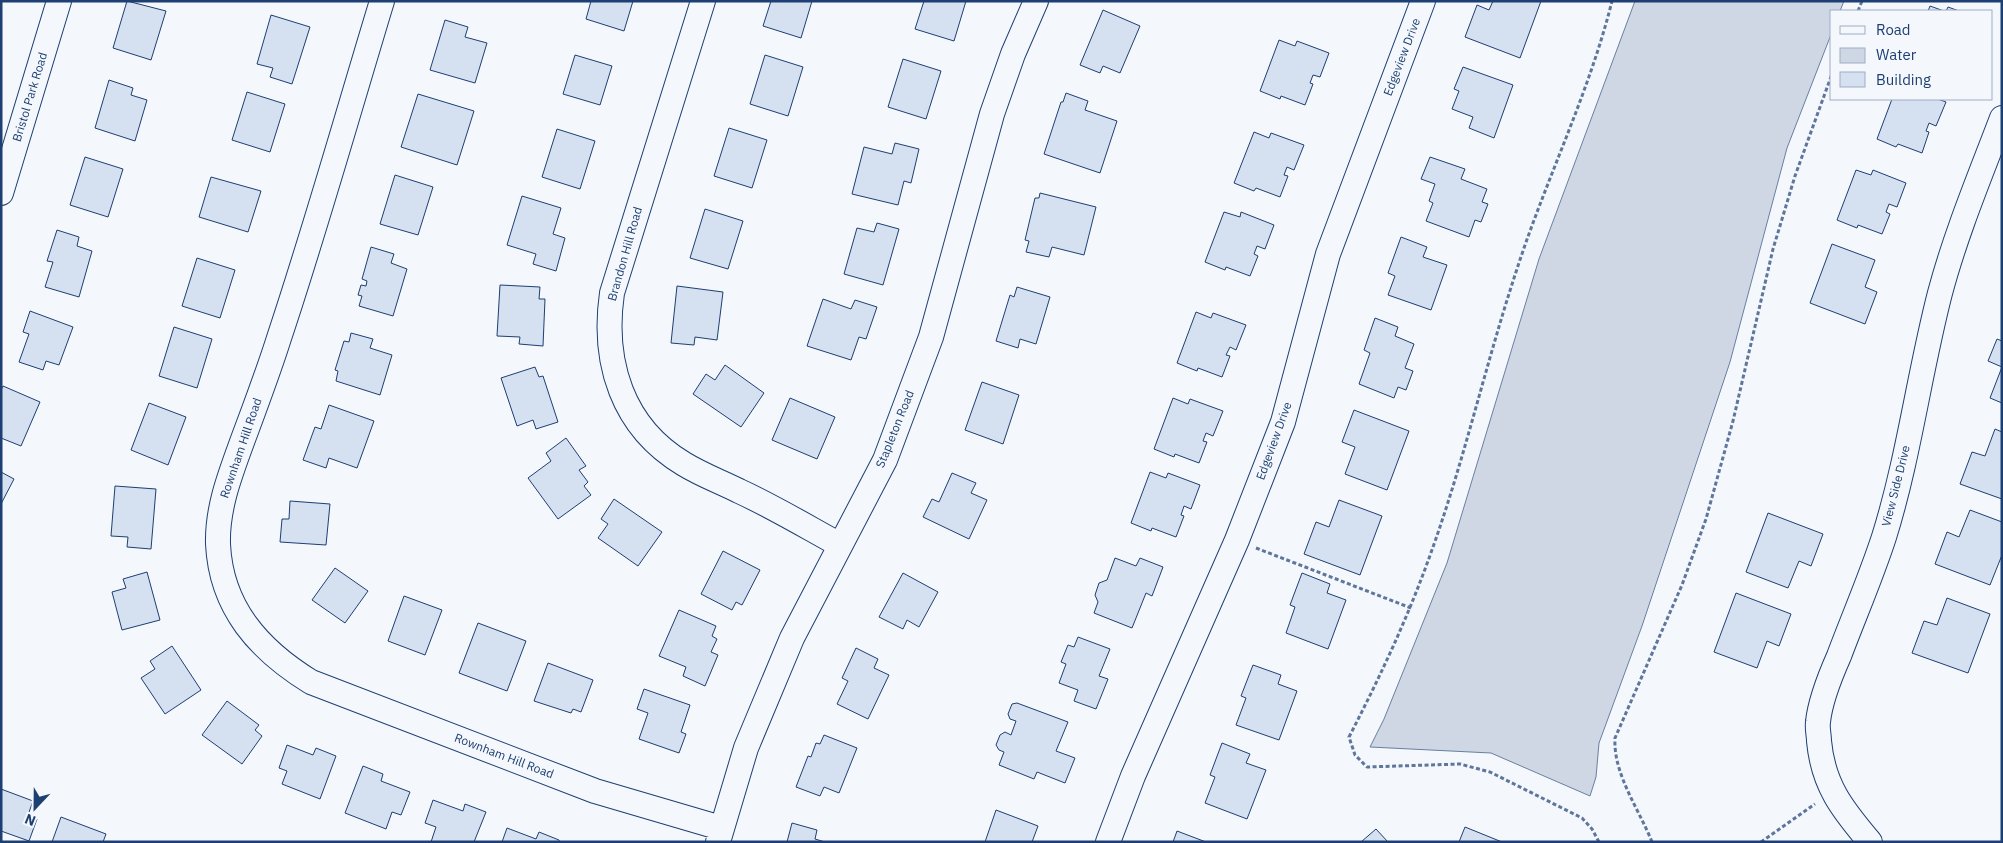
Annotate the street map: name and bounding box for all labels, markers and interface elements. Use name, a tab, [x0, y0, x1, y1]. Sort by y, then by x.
legend	[1830, 10, 1993, 100]
street label: Edgeview Drive	[1380, 16, 1423, 98]
text: Road	[1876, 20, 1911, 39]
text: Water	[1876, 45, 1917, 64]
street label: Bristol Park Road	[9, 50, 50, 143]
text: Building	[1876, 70, 1931, 89]
street label: Brandon Hill Road	[604, 205, 645, 303]
street label: Stapleton Road	[872, 388, 917, 470]
street label: Rownham Hill Road	[216, 396, 265, 500]
street label: Edgeview Drive	[1252, 399, 1295, 482]
street label: View Side Drive	[1878, 443, 1913, 528]
street label: Rownham Hill Road	[452, 730, 556, 781]
north arrow	[10, 783, 60, 833]
text: N	[22, 810, 38, 830]

